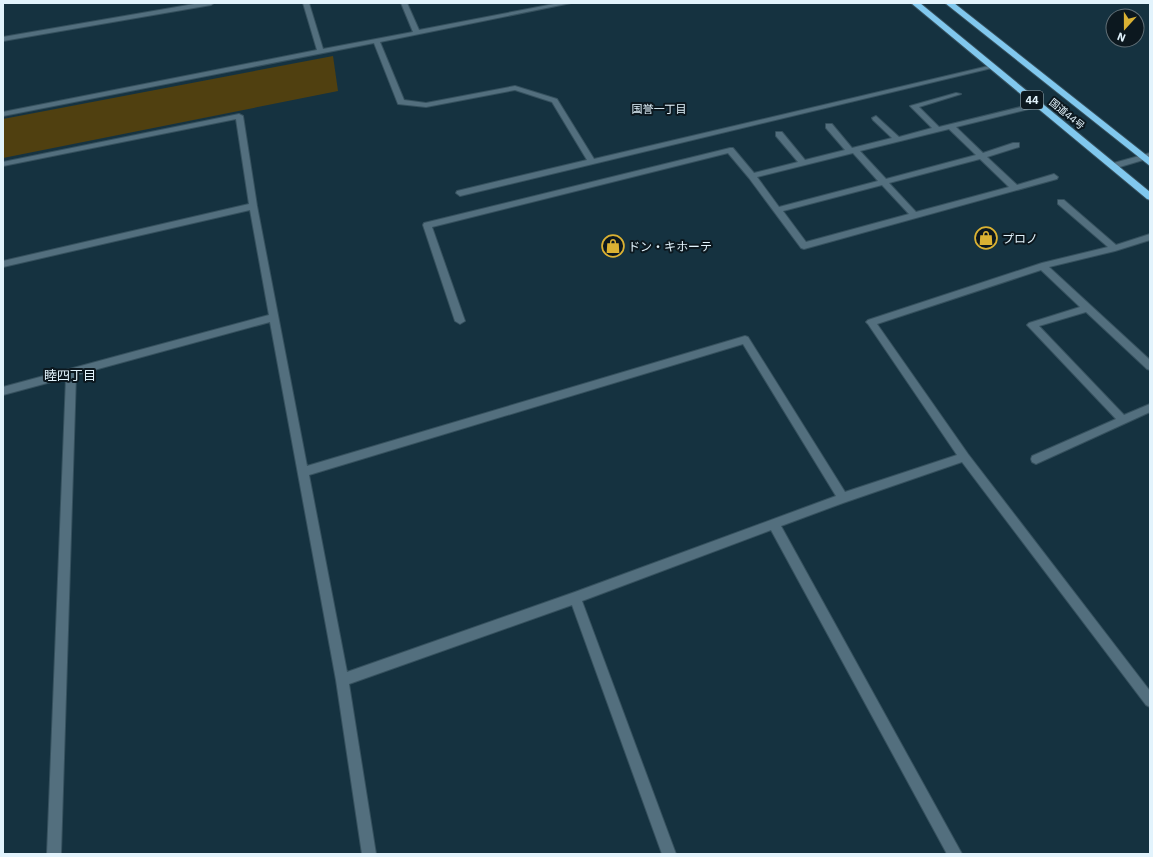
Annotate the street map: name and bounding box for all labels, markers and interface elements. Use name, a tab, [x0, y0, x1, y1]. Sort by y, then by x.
north arrow	[1105, 8, 1145, 48]
text: N	[1115, 29, 1128, 45]
road number: 44	[1021, 91, 1043, 109]
street label: 国道44号	[1047, 96, 1087, 132]
district label: 国誉一丁目	[632, 102, 687, 116]
shop icon: プロノ	[973, 225, 999, 251]
place label: プロノ	[1002, 231, 1038, 246]
shop icon: ドン・キホーテ	[600, 233, 626, 259]
place label: ドン・キホーテ	[628, 239, 712, 254]
district label: 睦四丁目	[44, 367, 96, 384]

